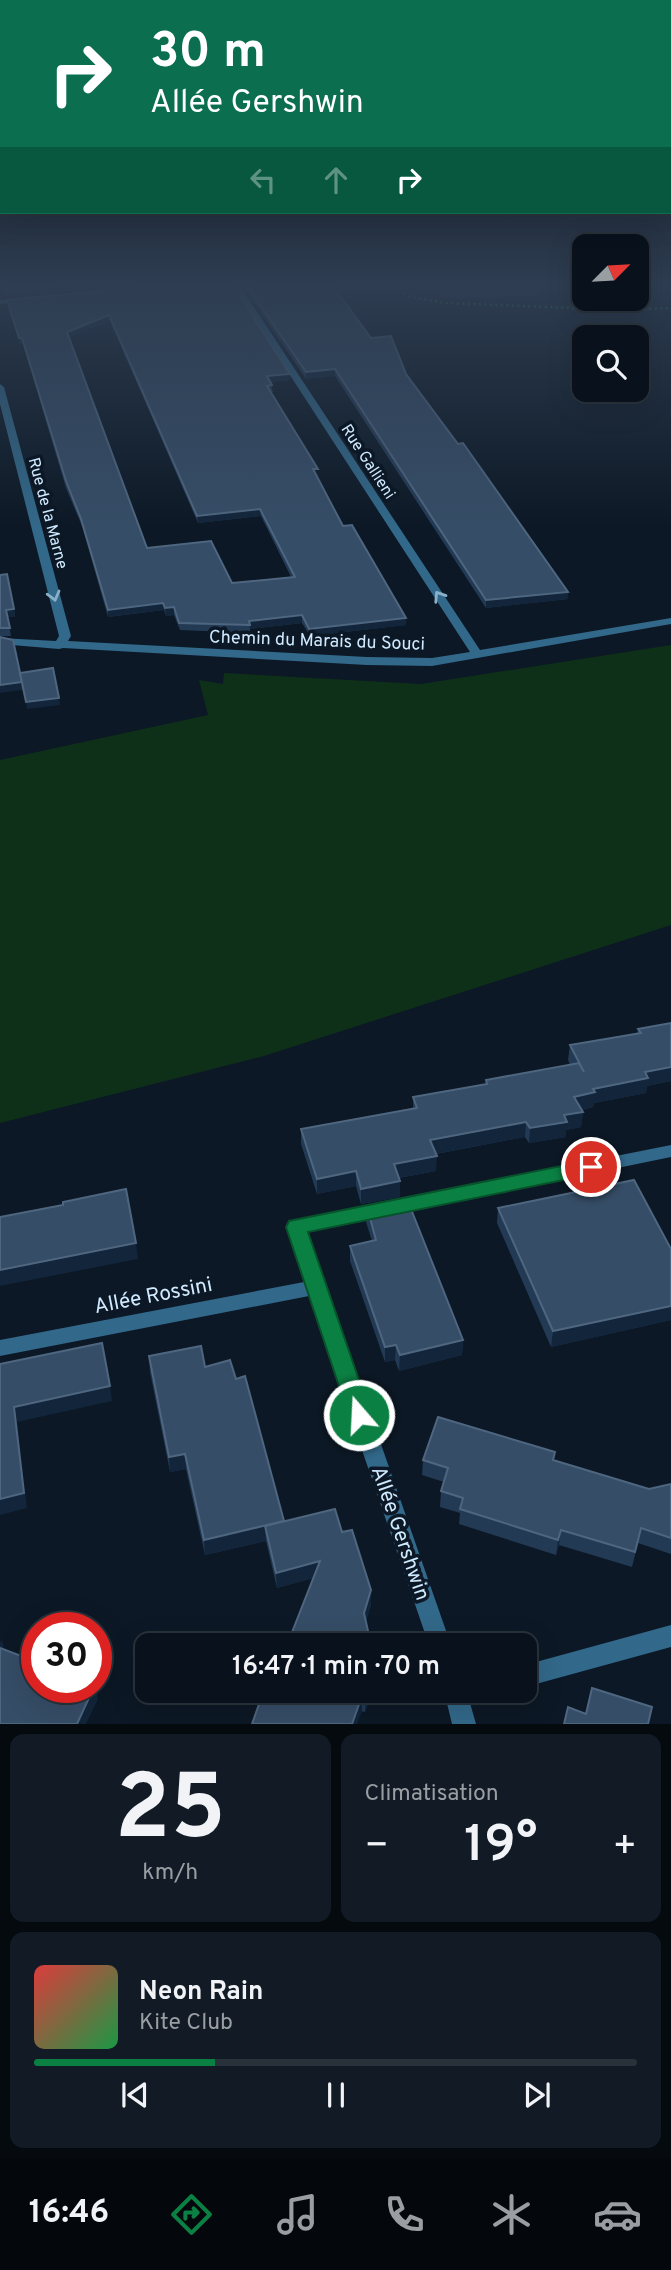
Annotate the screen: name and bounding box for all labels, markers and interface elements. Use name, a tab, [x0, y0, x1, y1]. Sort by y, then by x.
text: 30 m	[150, 23, 266, 85]
icon: right	[35, 28, 126, 119]
text: Allée Gershwin	[150, 84, 364, 124]
icon: left	[244, 161, 282, 199]
icon: ahead	[317, 161, 355, 199]
icon: right	[390, 161, 428, 199]
north arrow	[572, 234, 649, 312]
map controls	[572, 234, 649, 402]
button: search	[572, 325, 649, 402]
street label: Rue Gallieni	[336, 421, 399, 503]
street label: Rue de la Marne	[23, 456, 72, 571]
one-way arrow	[46, 589, 60, 601]
one-way arrow	[434, 591, 447, 604]
street label: Chemin du Marais du Souci	[209, 626, 425, 657]
pin	[561, 1137, 621, 1197]
icon: arrive	[572, 1148, 610, 1186]
street label: Allée Rossini	[92, 1272, 215, 1321]
position arrow	[322, 1378, 396, 1452]
street label: Allée Gershwin	[364, 1463, 435, 1604]
speed limit sign: 30	[21, 1612, 112, 1703]
text: 16:47 · 1 min · 70 m	[232, 1651, 440, 1684]
text: 25	[115, 1756, 226, 1871]
text: Climatisation	[365, 1780, 499, 1809]
text: 19°	[464, 1814, 538, 1880]
text: −	[365, 1823, 389, 1872]
text: +	[612, 1823, 637, 1872]
text: km/h	[142, 1859, 198, 1888]
text: Neon Rain	[139, 1976, 264, 2009]
text: Kite Club	[139, 2009, 233, 2038]
icon: previous	[116, 2076, 154, 2114]
icon: pause	[317, 2076, 355, 2114]
icon: next	[518, 2076, 556, 2114]
icon: directions	[167, 2190, 216, 2239]
icon: music	[273, 2190, 322, 2239]
icon: phone	[380, 2190, 429, 2239]
icon: climate	[487, 2190, 536, 2239]
icon: car	[593, 2190, 642, 2239]
text: 16:46	[29, 2194, 109, 2234]

